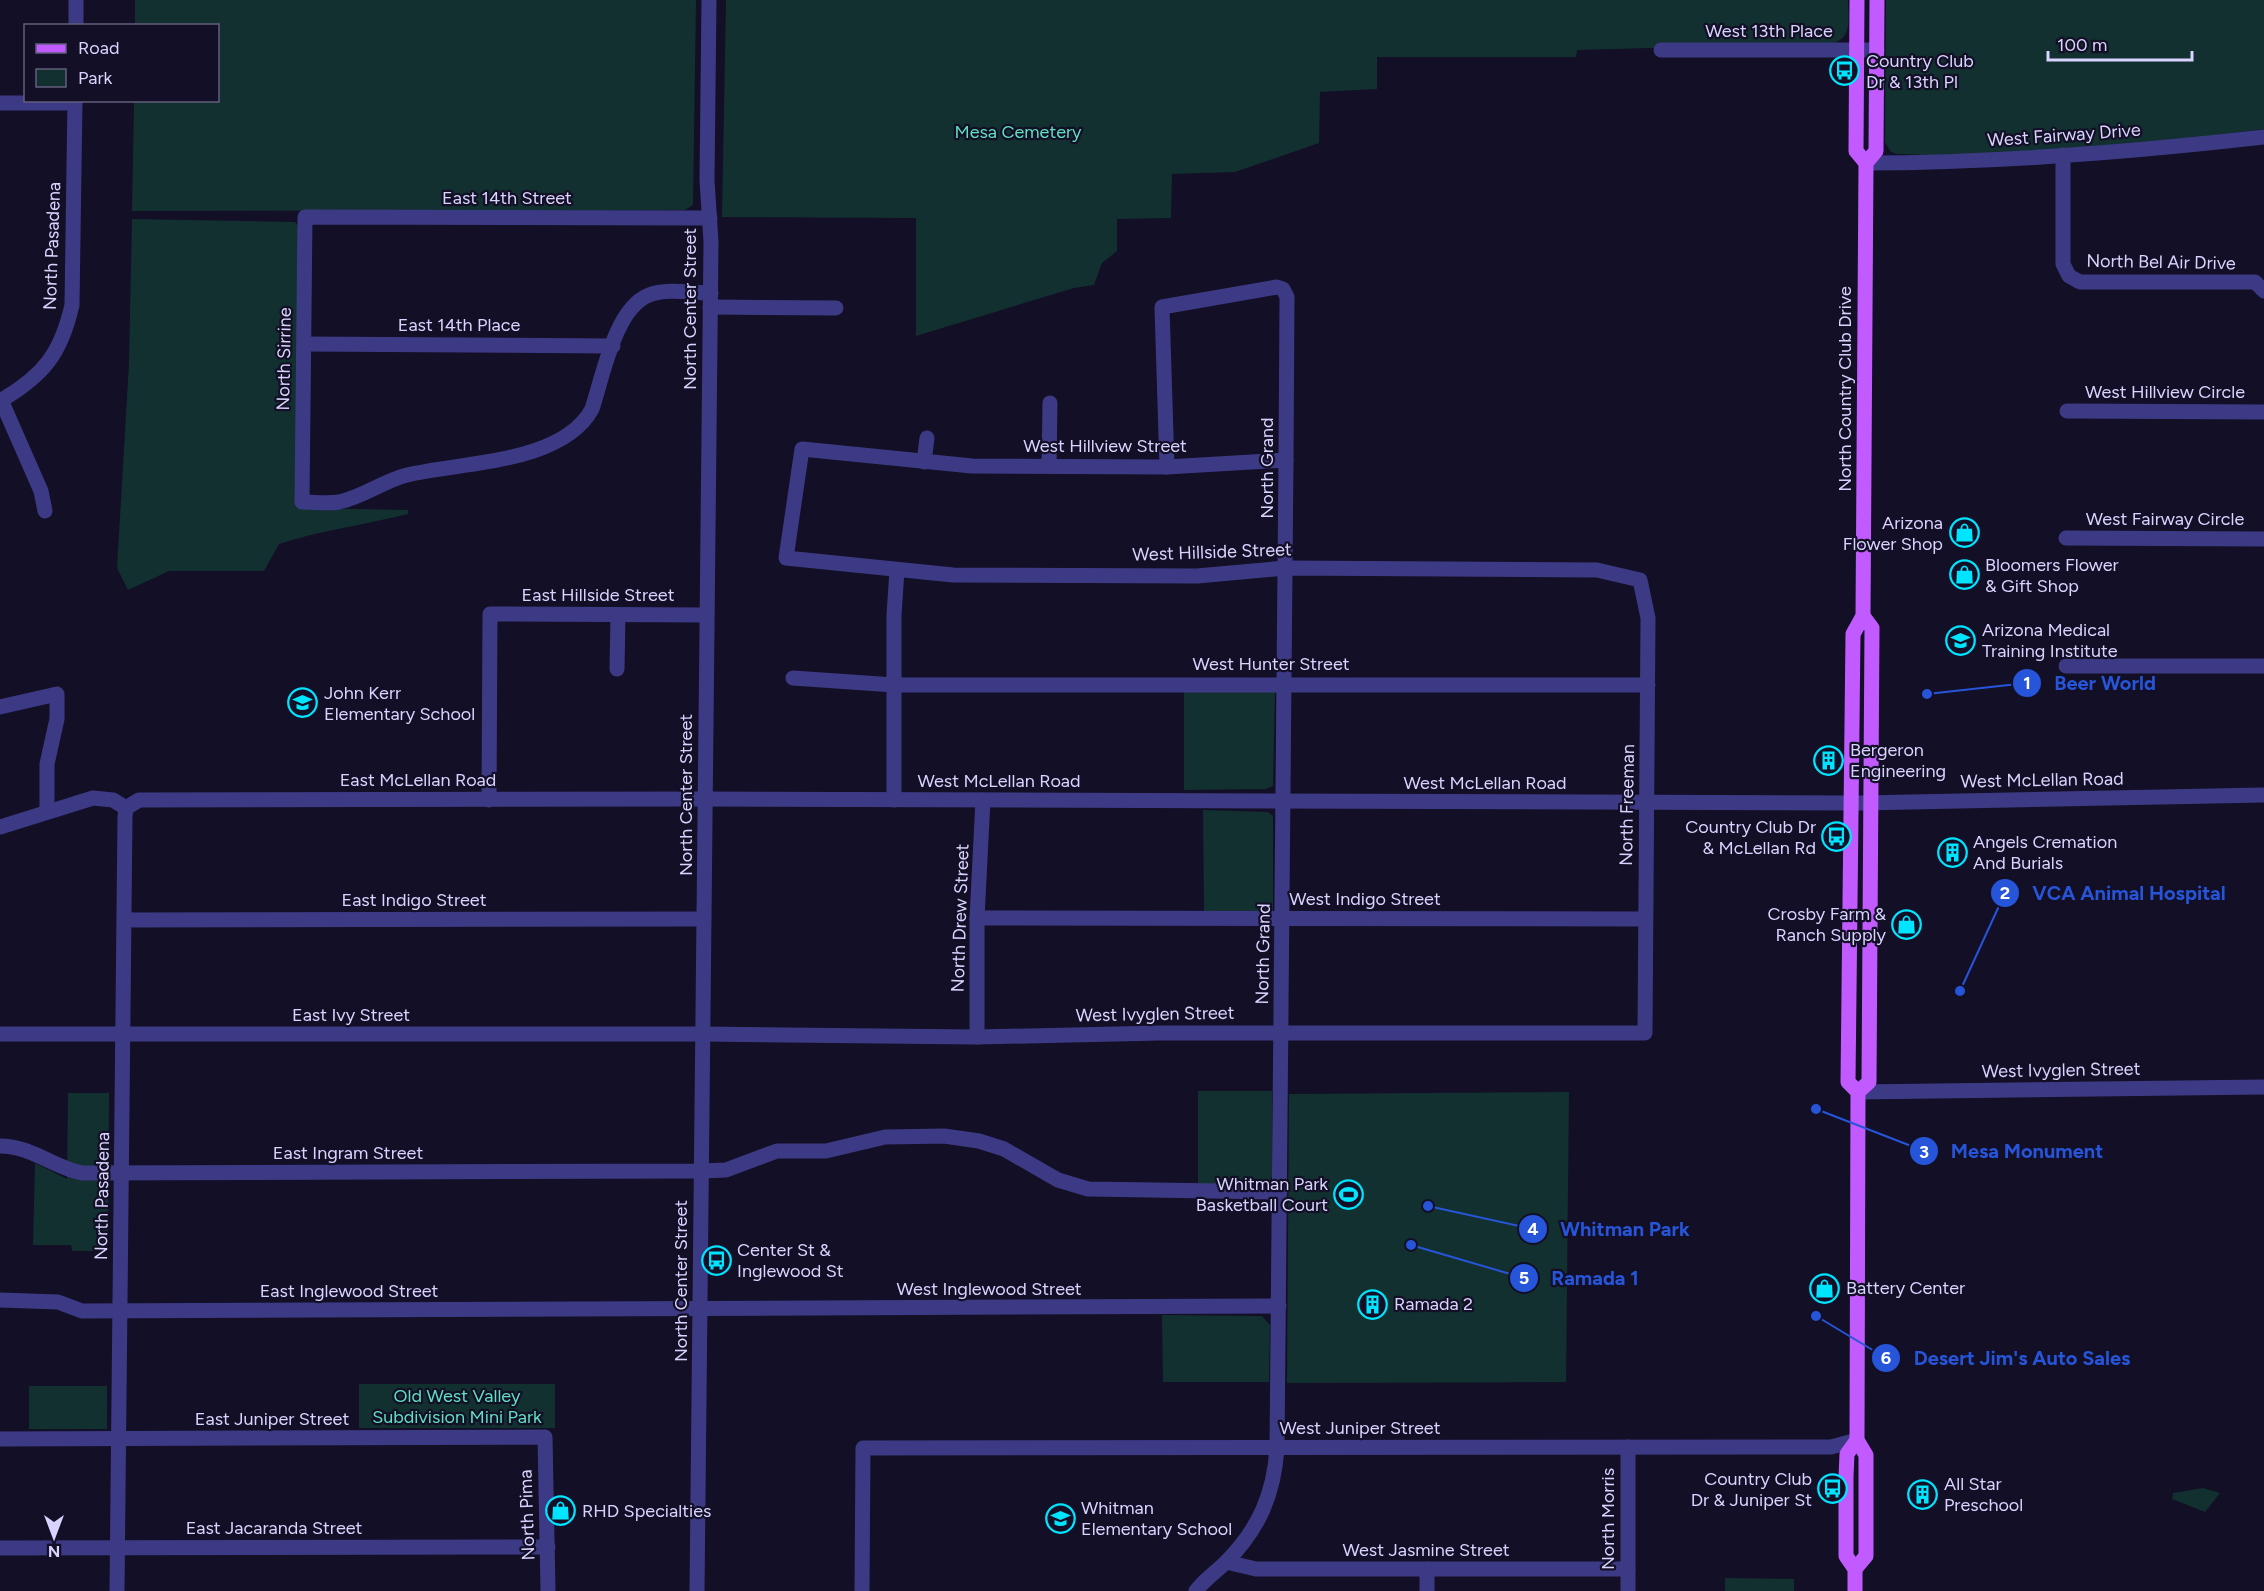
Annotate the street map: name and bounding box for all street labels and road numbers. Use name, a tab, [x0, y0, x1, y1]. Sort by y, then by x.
street label: West 13th Place	[1705, 20, 1833, 42]
street label: West Fairway Drive	[1987, 119, 2142, 151]
street label: North Pasadena	[39, 181, 65, 311]
street label: East 14th Street	[442, 187, 572, 209]
street label: North Center Street	[679, 228, 701, 390]
street label: North Bel Air Drive	[2086, 250, 2236, 274]
street label: North Country Club Drive	[1834, 286, 1856, 492]
street label: North Sirrine	[272, 307, 296, 411]
street label: East 14th Place	[398, 314, 520, 336]
street label: West Hillview Circle	[2085, 381, 2245, 403]
street label: North Grand	[1256, 417, 1278, 519]
street label: West Hillview Street	[1023, 435, 1187, 457]
street label: West Fairway Circle	[2086, 508, 2245, 530]
street label: West Hillside Street	[1132, 538, 1292, 566]
street label: East Hillside Street	[522, 584, 675, 606]
street label: West Hunter Street	[1192, 653, 1350, 675]
street label: North Center Street	[675, 714, 697, 876]
street label: North Freeman	[1615, 744, 1639, 866]
street label: West McLellan Road	[1960, 768, 2124, 792]
street label: East McLellan Road	[340, 769, 496, 791]
street label: West McLellan Road	[917, 770, 1081, 792]
street label: West McLellan Road	[1403, 772, 1567, 794]
street label: North Drew Street	[946, 843, 974, 993]
street label: West Indigo Street	[1289, 888, 1441, 910]
street label: East Indigo Street	[342, 889, 487, 911]
street label: North Grand	[1251, 903, 1275, 1005]
street label: West Ivyglen Street	[1075, 1002, 1235, 1026]
street label: East Ivy Street	[292, 1004, 410, 1026]
street label: West Ivyglen Street	[1981, 1058, 2141, 1082]
street label: North Pasadena	[90, 1132, 114, 1260]
street label: East Ingram Street	[273, 1142, 423, 1164]
street label: North Center Street	[670, 1200, 692, 1362]
street label: West Inglewood Street	[896, 1278, 1082, 1300]
street label: East Inglewood Street	[260, 1280, 439, 1302]
street label: East Juniper Street	[195, 1408, 349, 1430]
street label: West Juniper Street	[1280, 1417, 1441, 1439]
street label: North Morris	[1597, 1468, 1619, 1570]
street label: North Pima	[514, 1469, 540, 1561]
street label: East Jacaranda Street	[186, 1517, 363, 1539]
street label: West Jasmine Street	[1342, 1539, 1510, 1561]

